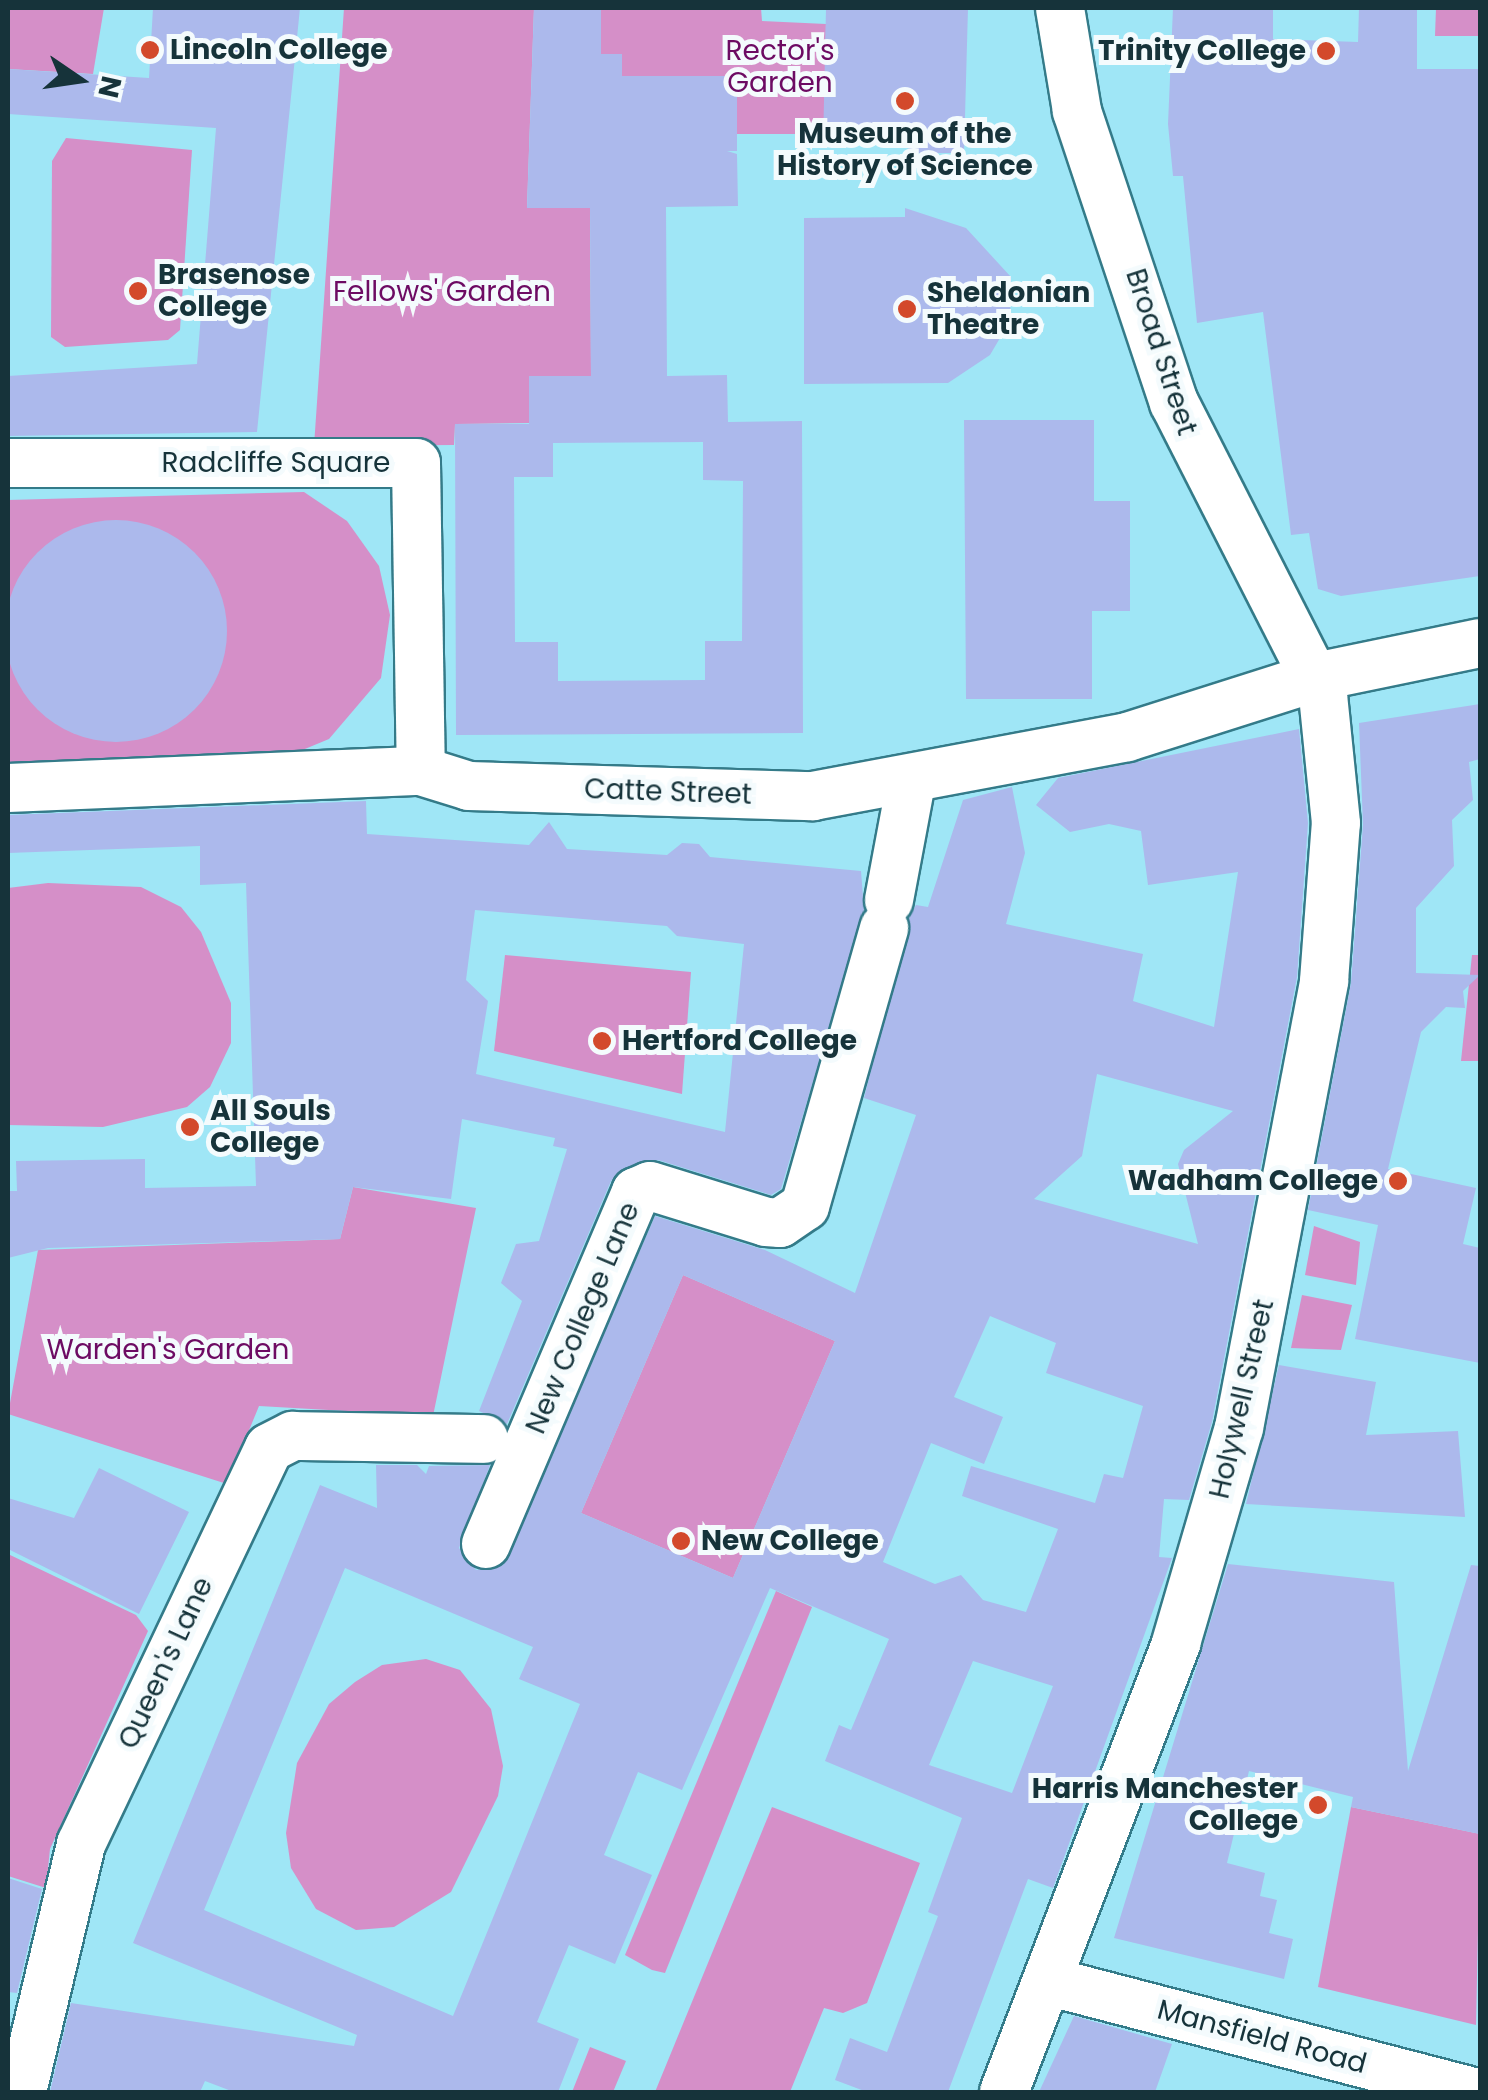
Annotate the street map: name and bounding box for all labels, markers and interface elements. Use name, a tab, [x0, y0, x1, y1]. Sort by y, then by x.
north arrow	[30, 30, 130, 130]
place label: Lincoln College	[170, 33, 388, 67]
park label: Rector's Garden	[725, 34, 835, 100]
place label: Trinity College	[1098, 34, 1306, 68]
marker: Lincoln College	[139, 39, 161, 61]
marker: Trinity College	[1315, 40, 1337, 62]
text: N	[88, 72, 131, 102]
marker: Museum of the History of Science	[894, 90, 916, 112]
place label: Museum of the History of Science	[777, 117, 1033, 183]
place label: Brasenose College	[158, 258, 310, 324]
street label: Broad Street	[1118, 265, 1204, 439]
park label: Fellows' Garden	[333, 275, 551, 309]
place label: Sheldonian Theatre	[927, 276, 1090, 342]
marker: Brasenose College	[127, 280, 149, 302]
marker: Sheldonian Theatre	[896, 298, 918, 320]
street label: Radcliffe Square	[162, 446, 390, 480]
street label: Catte Street	[584, 772, 752, 812]
place label: Hertford College	[622, 1024, 857, 1058]
marker: Hertford College	[591, 1030, 613, 1052]
place label: All Souls College	[210, 1094, 331, 1160]
marker: All Souls College	[179, 1116, 201, 1138]
place label: Wadham College	[1128, 1164, 1378, 1198]
marker: Wadham College	[1387, 1170, 1409, 1192]
street label: New College Lane	[519, 1197, 647, 1439]
street label: Holywell Street	[1203, 1296, 1281, 1502]
park label: Warden's Garden	[47, 1333, 289, 1367]
place label: New College	[701, 1524, 879, 1558]
marker: New College	[670, 1530, 692, 1552]
street label: Queen's Lane	[112, 1572, 220, 1754]
place label: Harris Manchester College	[1032, 1772, 1298, 1838]
marker: Harris Manchester College	[1307, 1794, 1329, 1816]
street label: Mansfield Road	[1154, 1993, 1370, 2081]

